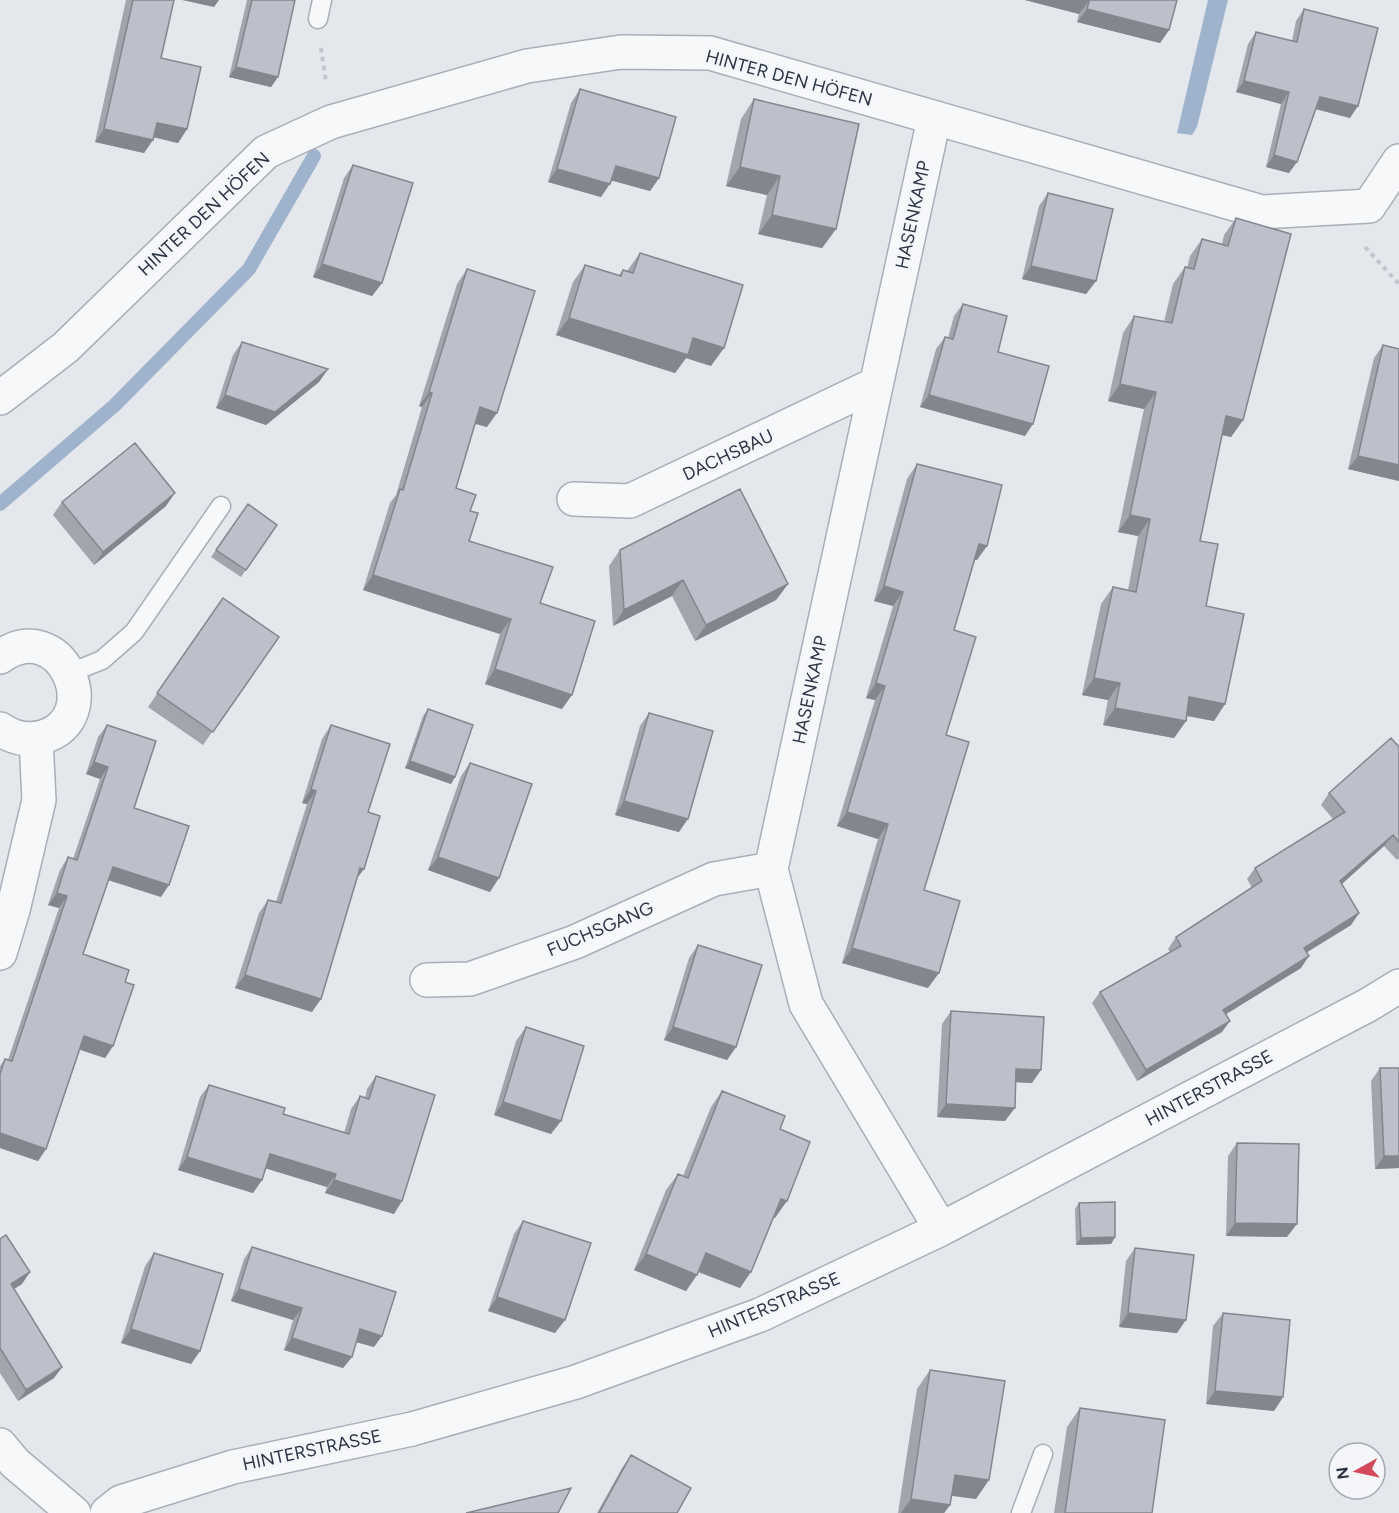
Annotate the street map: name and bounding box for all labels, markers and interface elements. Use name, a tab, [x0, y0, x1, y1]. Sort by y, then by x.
street label: HINTER DEN HÖFEN	[703, 45, 875, 111]
street label: HINTER DEN HÖFEN	[134, 147, 274, 281]
street label: HASENKAMP	[891, 159, 935, 271]
street label: DACHSBAU	[679, 424, 777, 486]
street label: HASENKAMP	[788, 634, 832, 746]
street label: FUCHSGANG	[544, 897, 657, 961]
street label: HINTERSTRASSE	[1141, 1045, 1277, 1131]
street label: HINTERSTRASSE	[705, 1267, 843, 1343]
street label: HINTERSTRASSE	[241, 1425, 383, 1475]
north arrow	[1327, 1441, 1387, 1501]
text: N	[1332, 1466, 1353, 1480]

